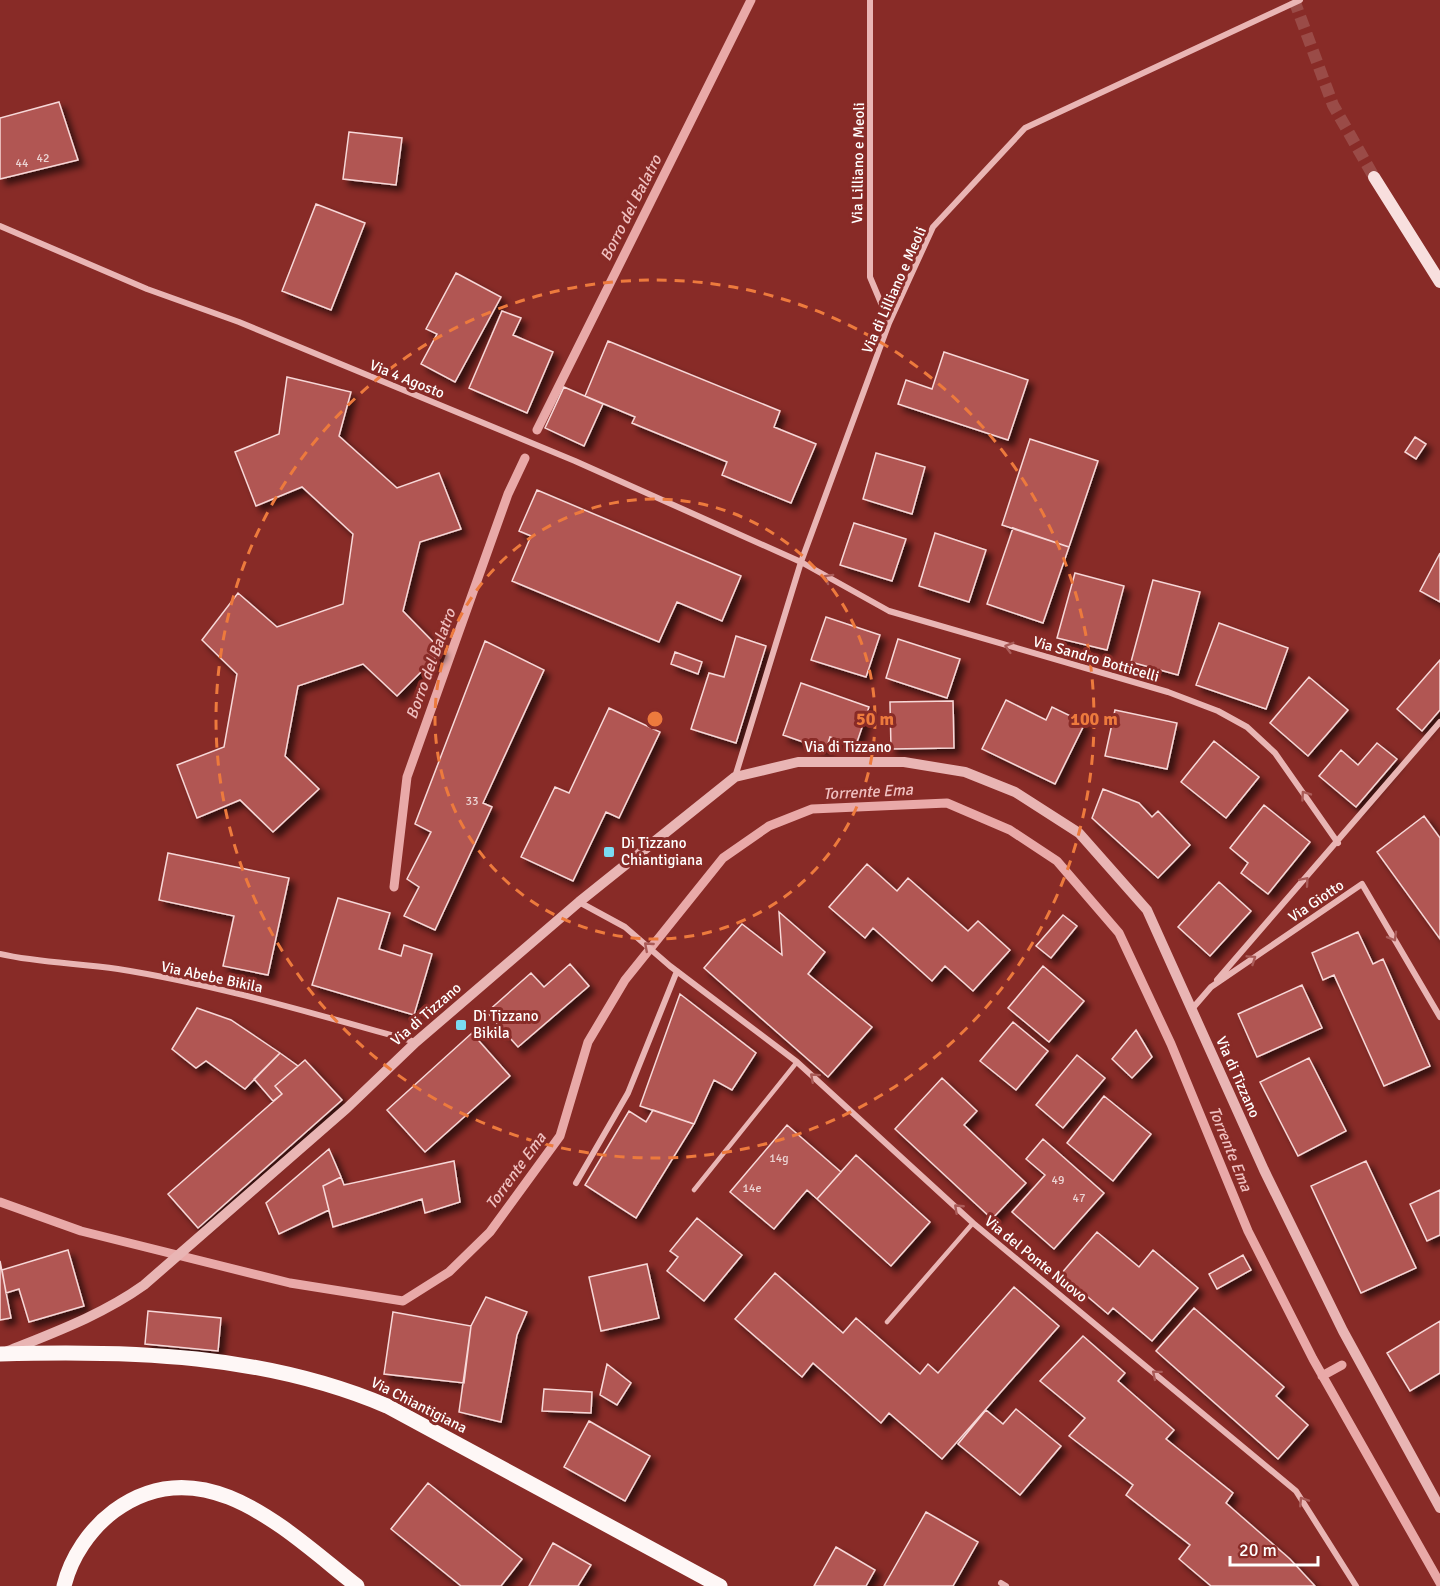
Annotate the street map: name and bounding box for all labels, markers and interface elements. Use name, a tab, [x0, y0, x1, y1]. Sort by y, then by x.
street label: Via Lilliano e Meoli	[848, 102, 868, 224]
house number: 42	[37, 151, 49, 166]
water label: Borro del Balatro	[596, 151, 667, 264]
house number: 44	[16, 156, 29, 171]
street label: Via di Lilliano e Meoli	[858, 224, 930, 356]
street label: Via 4 Agosto	[367, 356, 447, 402]
one-way arrow	[823, 574, 834, 585]
water label: Borro del Balatro	[402, 605, 460, 722]
street label: Via Sandro Botticelli	[1031, 632, 1161, 686]
one-way arrow	[1004, 642, 1015, 654]
text: 50 m	[856, 708, 894, 730]
text: 100 m	[1070, 708, 1118, 730]
centre of rings	[645, 709, 665, 729]
street label: Via di Tizzano	[804, 738, 892, 756]
water label: Torrente Ema	[823, 780, 914, 804]
one-way arrow	[1301, 791, 1312, 802]
house number: 33	[466, 794, 478, 809]
place label: Di Tizzano Chiantigiana	[621, 834, 703, 869]
marker: Di Tizzano Chiantigiana	[602, 845, 616, 859]
street label: Via Giotto	[1285, 876, 1347, 926]
one-way arrow	[1298, 877, 1309, 888]
one-way arrow	[1386, 931, 1398, 941]
one-way arrow	[644, 942, 655, 953]
one-way arrow	[1245, 955, 1256, 966]
street label: Via Abebe Bikila	[159, 957, 265, 997]
street label: Via di Tizzano	[387, 978, 465, 1049]
place label: Di Tizzano Bikila	[473, 1007, 539, 1042]
marker: Di Tizzano Bikila	[454, 1018, 468, 1032]
street label: Via di Tizzano	[1212, 1033, 1264, 1121]
one-way arrow	[810, 1073, 820, 1084]
water label: Torrente Ema	[1204, 1104, 1256, 1195]
water label: Torrente Ema	[481, 1128, 551, 1213]
house number: 14g	[769, 1151, 789, 1166]
house number: 49	[1052, 1173, 1064, 1188]
house number: 14e	[743, 1181, 761, 1196]
house number: 47	[1073, 1191, 1085, 1206]
one-way arrow	[954, 1204, 964, 1215]
street label: Via del Ponte Nuovo	[981, 1212, 1091, 1306]
one-way arrow	[1152, 1370, 1163, 1381]
street label: Via Chiantigiana	[368, 1373, 470, 1437]
one-way arrow	[1298, 1497, 1310, 1507]
scale bar	[1230, 1529, 1318, 1567]
text: 20 m	[1239, 1539, 1277, 1561]

